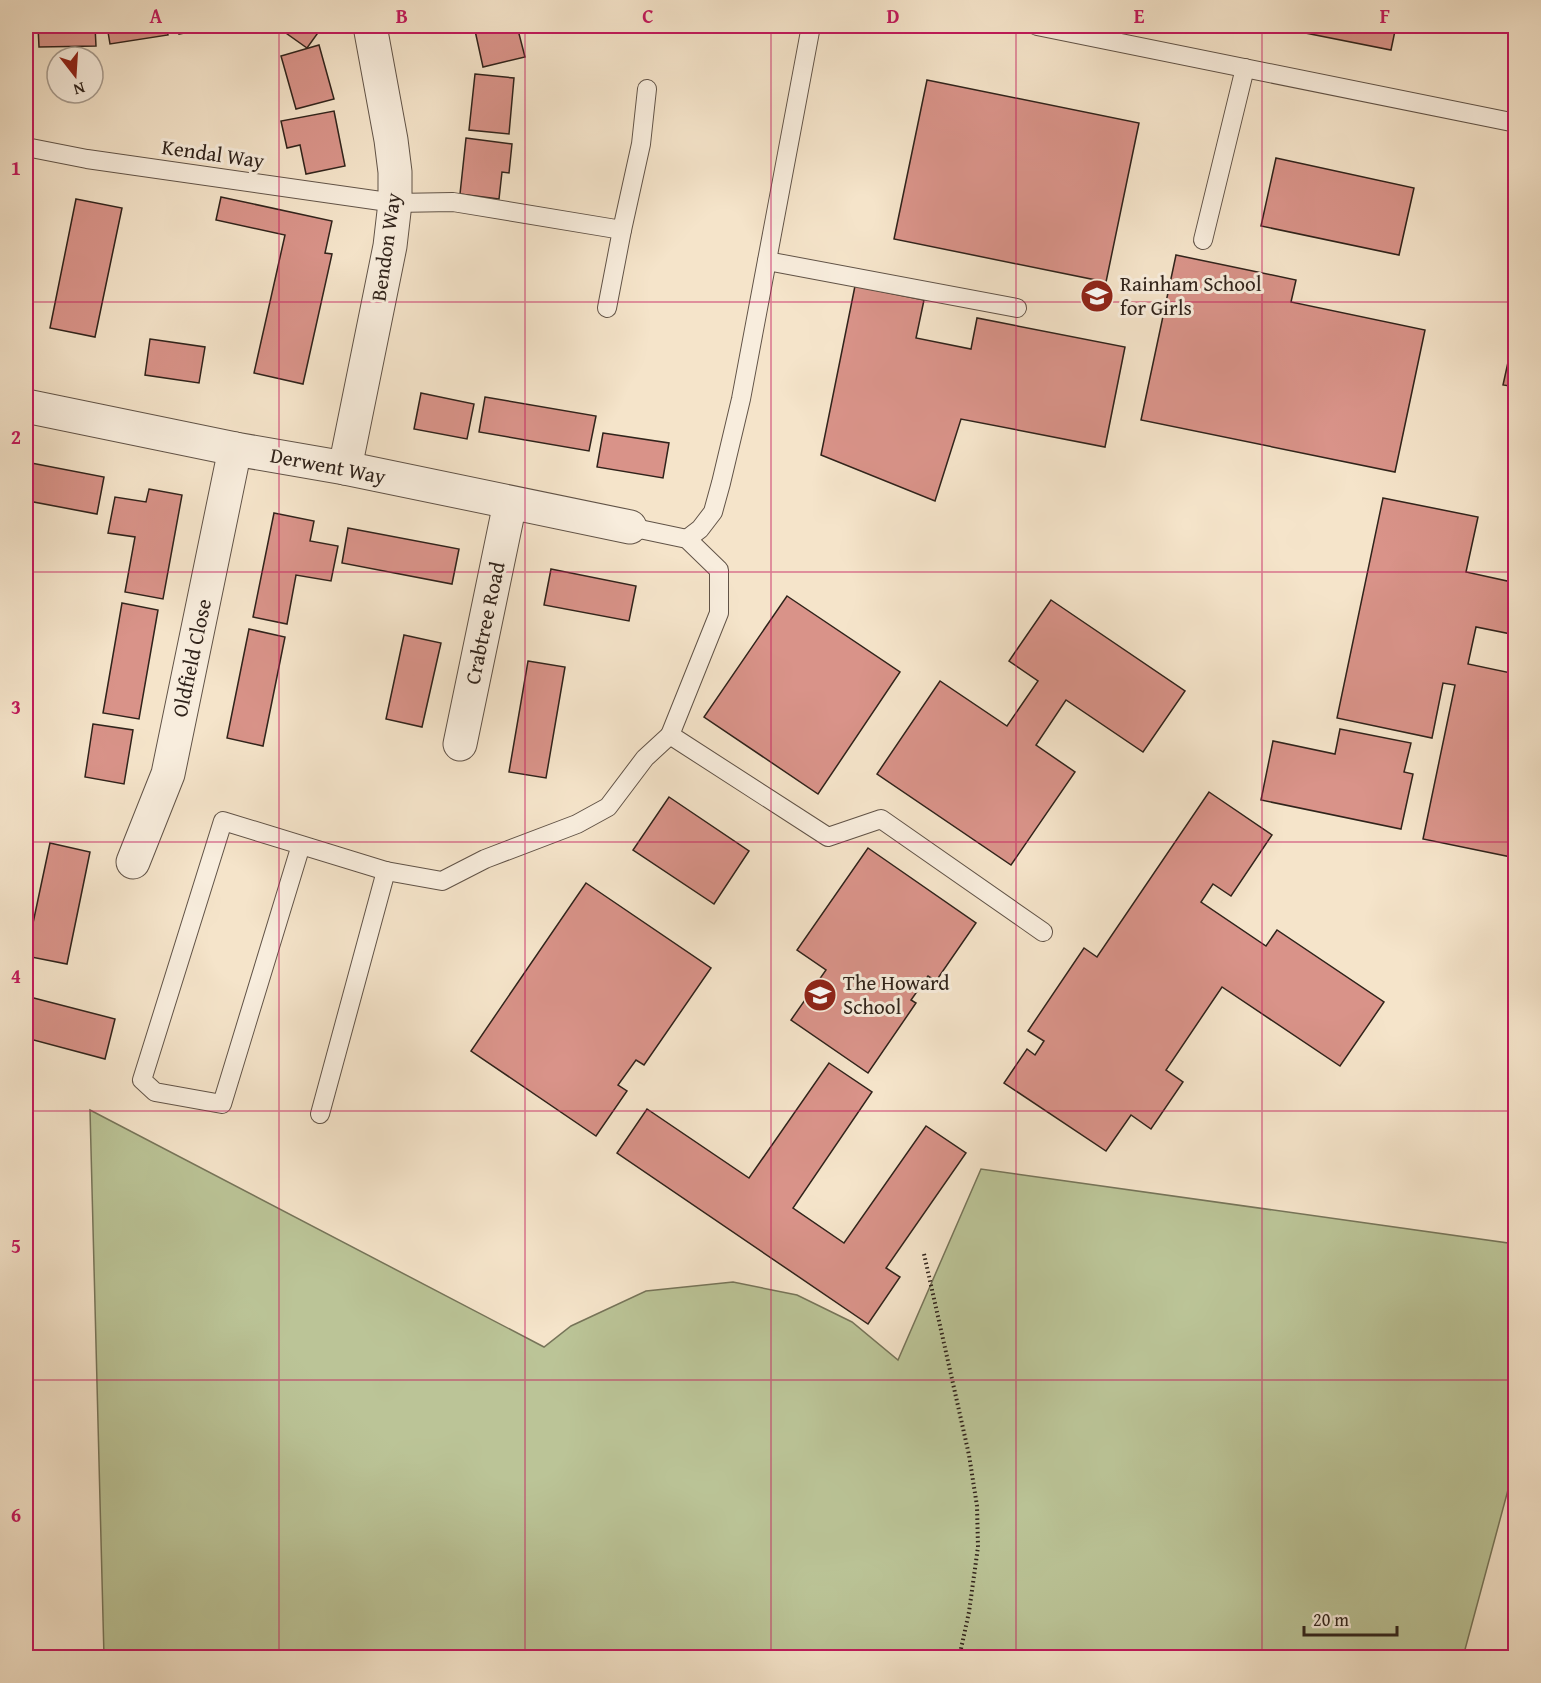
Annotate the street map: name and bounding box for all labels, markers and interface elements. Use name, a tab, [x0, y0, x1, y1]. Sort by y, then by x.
text: A	[150, 1, 163, 30]
text: B	[396, 1, 408, 30]
text: C	[642, 1, 654, 30]
text: D	[886, 1, 900, 30]
text: E	[1134, 1, 1145, 30]
text: F	[1380, 1, 1390, 30]
north arrow	[45, 45, 105, 105]
text: N	[70, 76, 88, 102]
street label: Kendal Way	[160, 131, 267, 176]
text: 1	[11, 153, 21, 182]
street label: Bendon Way	[363, 190, 409, 303]
place label: Rainham School for Girls	[1120, 268, 1262, 323]
school or university icon: Rainham School for Girls	[1079, 278, 1115, 314]
text: 2	[11, 422, 21, 451]
street label: Derwent Way	[268, 439, 389, 492]
street label: Crabtree Road	[456, 558, 513, 687]
street label: Oldfield Close	[164, 596, 219, 720]
text: 3	[11, 692, 21, 721]
text: 4	[11, 961, 21, 990]
place label: The Howard School	[843, 967, 950, 1022]
school or university icon: The Howard School	[802, 977, 838, 1013]
text: 5	[11, 1231, 21, 1260]
text: 6	[11, 1500, 21, 1529]
scale bar	[1304, 1599, 1397, 1637]
text: 20 m	[1313, 1606, 1349, 1633]

